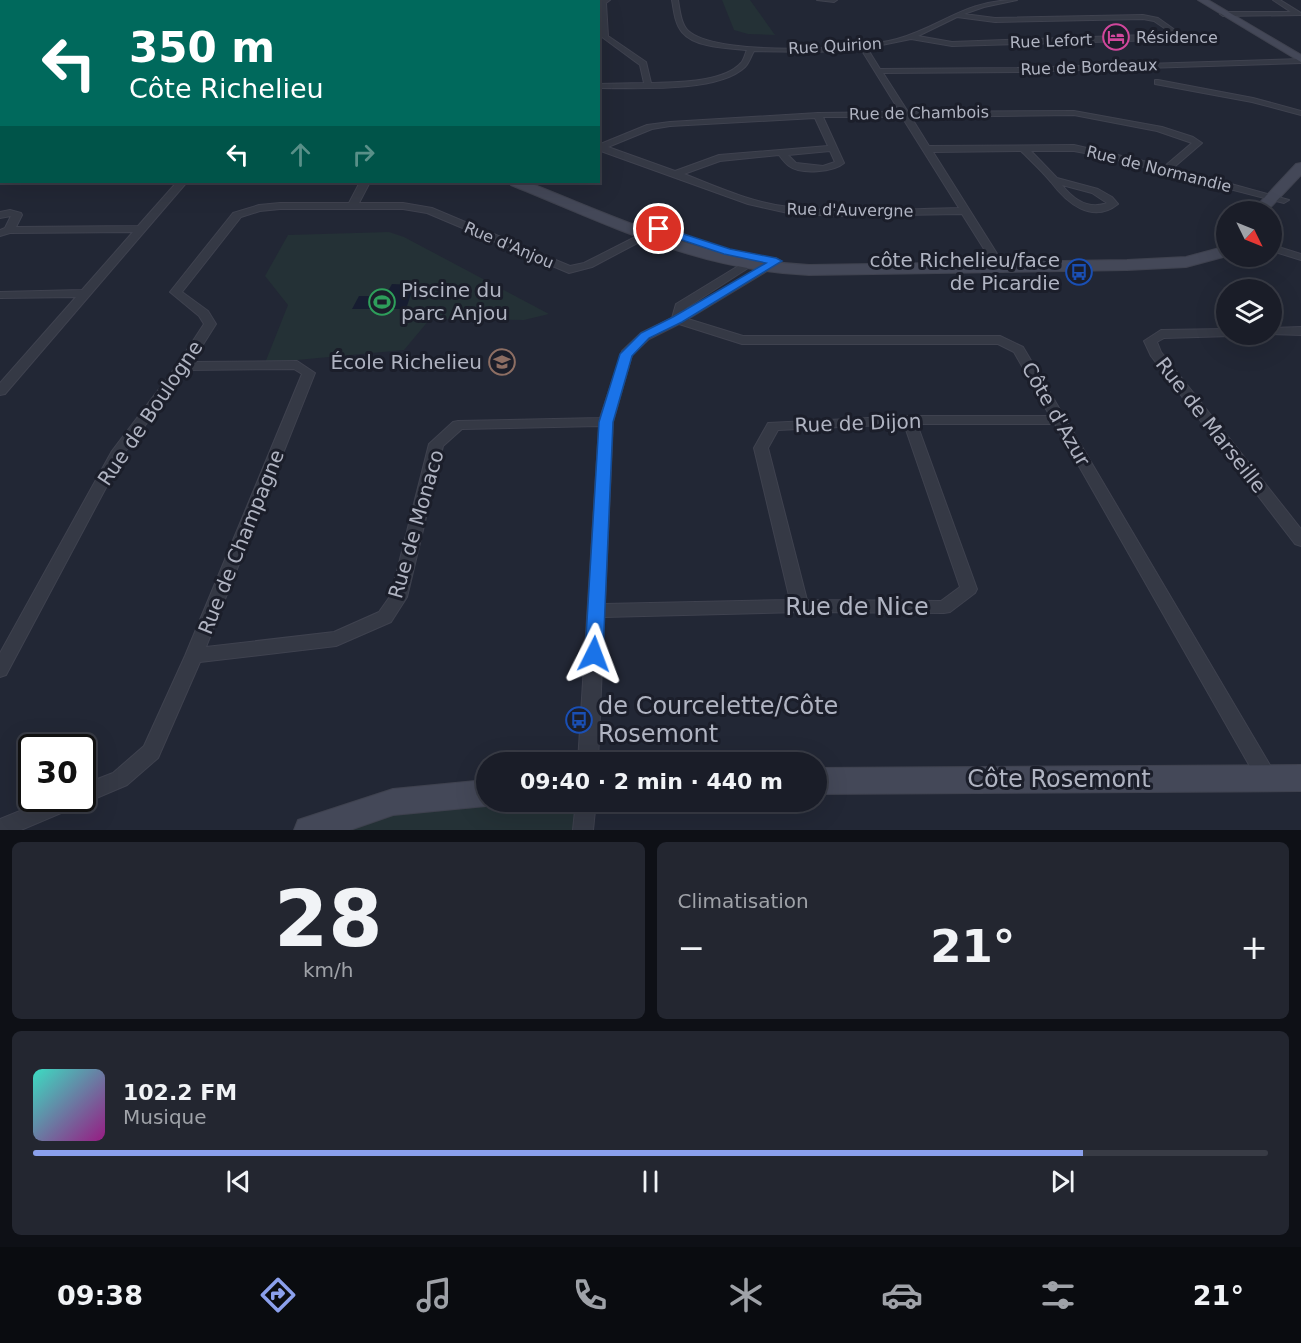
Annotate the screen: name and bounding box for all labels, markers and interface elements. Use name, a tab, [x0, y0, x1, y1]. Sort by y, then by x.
hotel icon: Résidence	[1101, 22, 1131, 52]
text: 350 m	[129, 23, 275, 72]
icon: left	[30, 24, 108, 102]
place label: Résidence	[1136, 28, 1218, 47]
street label: Rue Lefort	[1010, 30, 1092, 52]
street label: Rue Quirion	[788, 34, 882, 58]
street label: Rue de Bordeaux	[1020, 55, 1158, 79]
text: Côte Richelieu	[129, 73, 324, 104]
street label: Rue de Chambois	[849, 102, 989, 124]
icon: left	[221, 138, 254, 171]
icon: ahead	[284, 138, 317, 171]
icon: right	[347, 138, 380, 171]
street label: Rue de Normandie	[1085, 142, 1233, 196]
street label: Rue d'Auvergne	[786, 199, 914, 221]
north arrow	[1216, 201, 1282, 267]
map controls	[1216, 201, 1282, 345]
pin	[633, 203, 684, 254]
icon: arrive	[642, 212, 675, 245]
street label: Rue d'Anjou	[461, 218, 557, 272]
place label: côte Richelieu/face de Picardie	[869, 248, 1060, 295]
bus stop icon: côte Richelieu/face de Picardie	[1064, 257, 1094, 287]
place label: Piscine du parc Anjou	[401, 278, 508, 325]
button: layers	[1216, 279, 1282, 345]
sports icon: Piscine du parc Anjou	[367, 287, 397, 317]
street label: Rue de Boulogne	[93, 336, 207, 490]
school or university icon: École Richelieu	[487, 347, 517, 377]
place label: École Richelieu	[330, 350, 482, 374]
street label: Rue de Marseille	[1151, 353, 1271, 497]
street label: Côte d'Azur	[1017, 358, 1096, 471]
street label: Rue de Dijon	[794, 409, 922, 437]
street label: Rue de Champagne	[193, 446, 289, 638]
street label: Rue de Monaco	[383, 447, 449, 601]
street label: Rue de Nice	[785, 593, 929, 621]
position arrow	[562, 622, 626, 686]
place label: de Courcelette/Côte Rosemont	[598, 692, 838, 748]
bus stop icon: de Courcelette/Côte Rosemont	[564, 705, 594, 735]
speed limit sign: 30	[18, 734, 96, 812]
street label: Côte Rosemont	[967, 765, 1151, 793]
text: 09:40 · 2 min · 440 m	[520, 769, 783, 794]
text: 28	[274, 874, 383, 964]
text: Climatisation	[678, 889, 809, 913]
text: 21°	[930, 920, 1015, 973]
text: −	[678, 928, 705, 967]
text: +	[1240, 928, 1268, 967]
text: km/h	[303, 958, 353, 982]
text: 102.2 FM	[123, 1080, 237, 1105]
text: Musique	[123, 1105, 207, 1129]
icon: previous	[222, 1165, 255, 1198]
icon: pause	[634, 1165, 667, 1198]
icon: next	[1046, 1165, 1079, 1198]
icon: directions	[257, 1274, 299, 1316]
icon: music	[413, 1274, 455, 1316]
icon: phone	[569, 1274, 611, 1316]
icon: climate	[725, 1274, 767, 1316]
icon: car	[881, 1274, 923, 1316]
icon: filters	[1037, 1274, 1079, 1316]
text: 09:38	[57, 1280, 143, 1311]
text: 21°	[1193, 1280, 1244, 1311]

